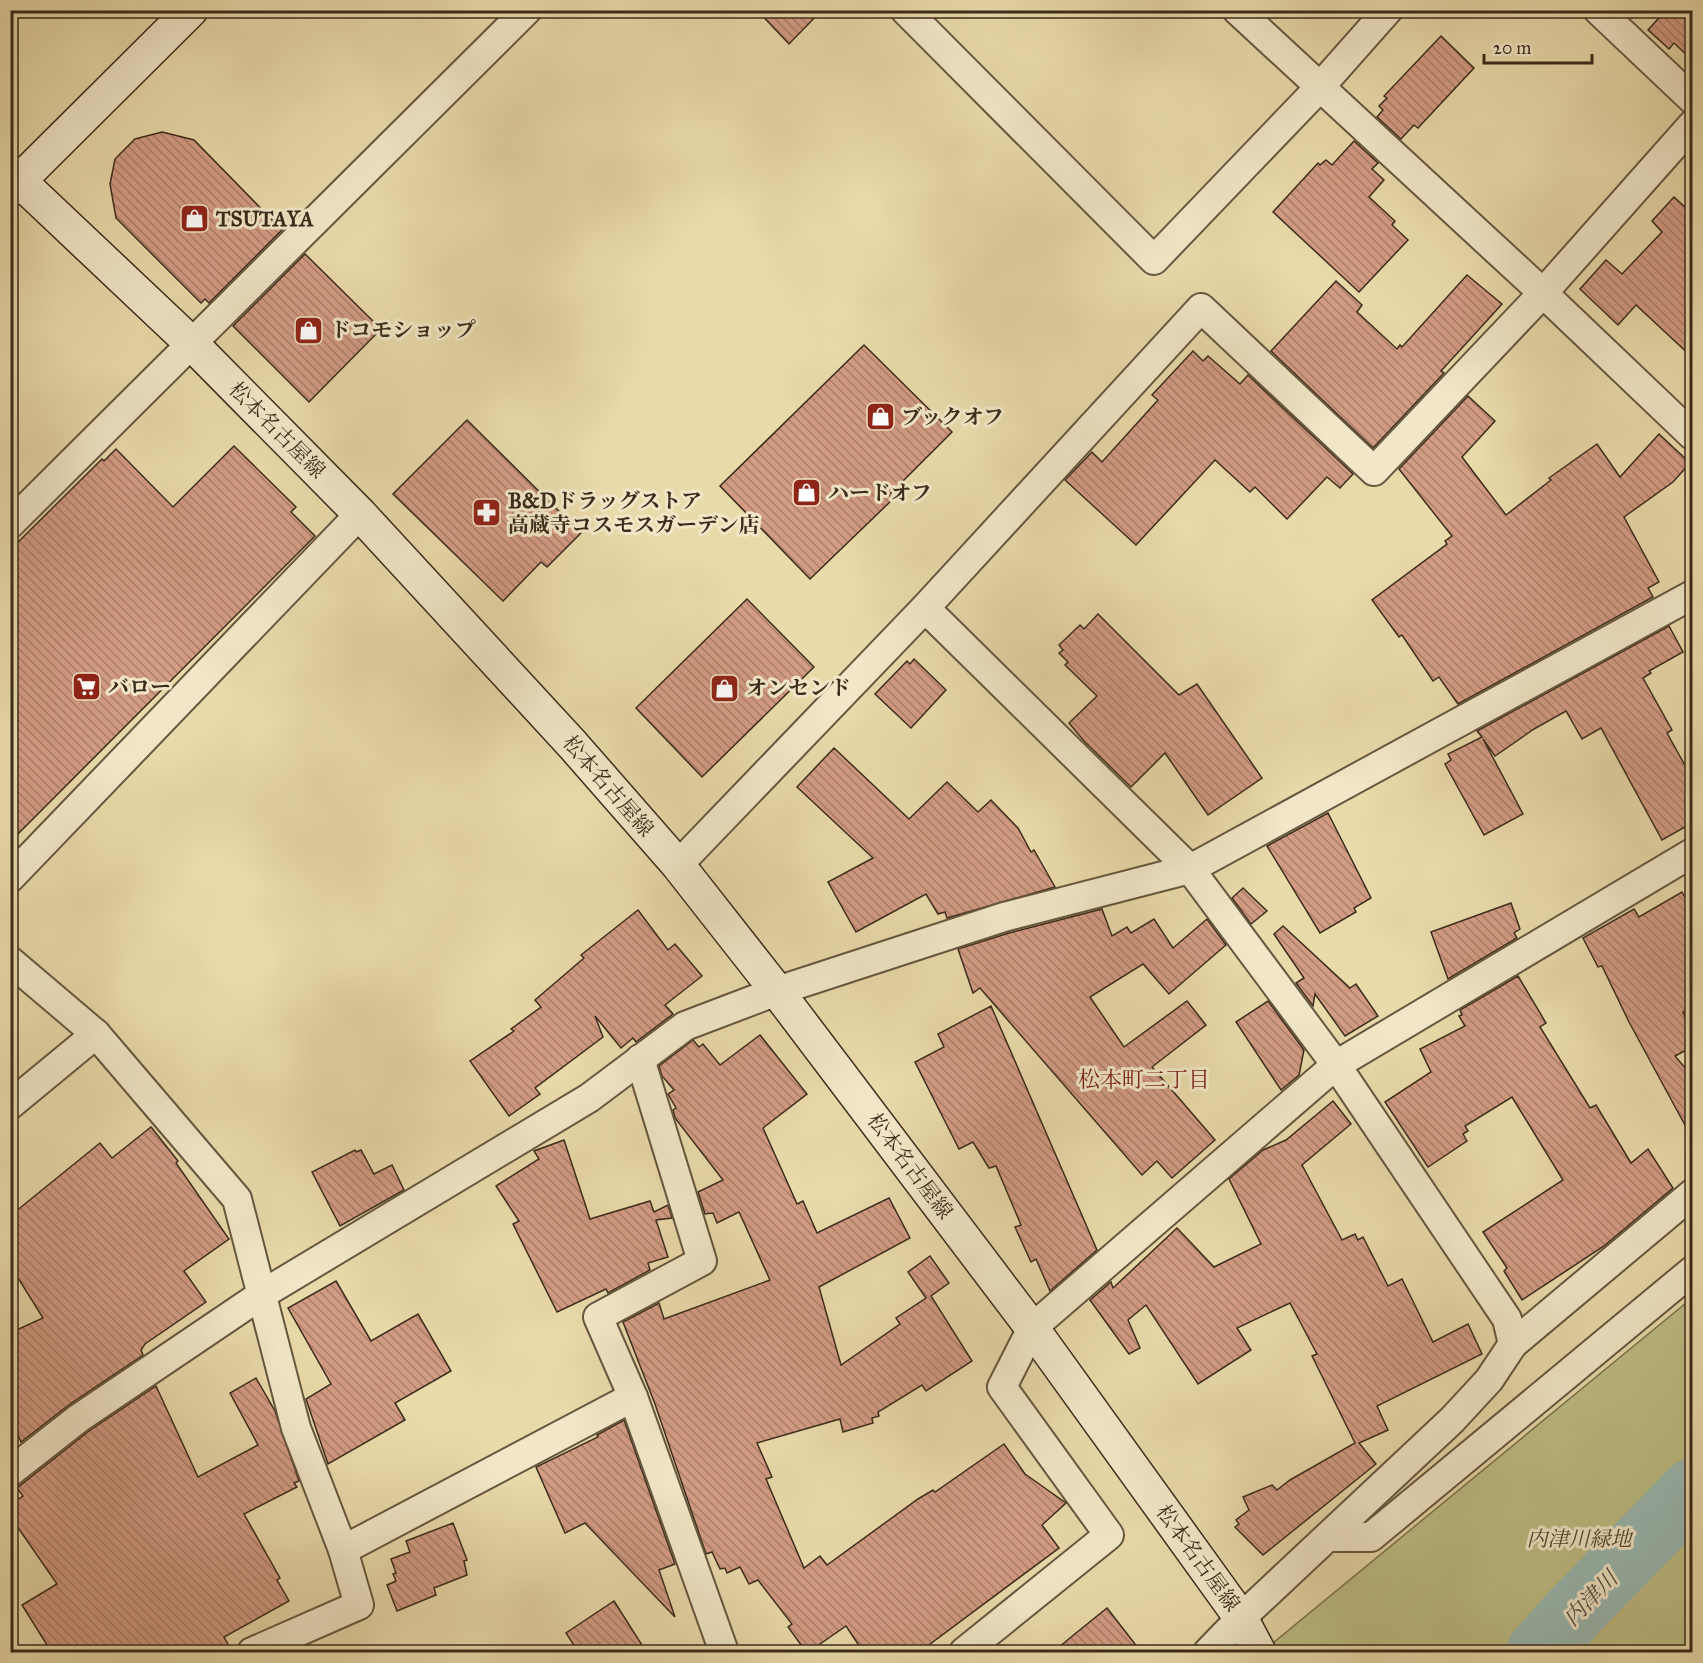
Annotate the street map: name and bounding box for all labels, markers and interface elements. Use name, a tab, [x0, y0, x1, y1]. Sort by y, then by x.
scale bar	[1484, 27, 1592, 65]
text: 20 m	[1493, 37, 1531, 59]
shop icon: TSUTAYA	[179, 203, 211, 235]
place label: TSUTAYA	[215, 206, 315, 232]
shop icon: ドコモショップ	[293, 314, 325, 346]
place label: ドコモショップ	[330, 317, 476, 343]
street label: 松本名古屋線	[223, 376, 331, 484]
shop icon: ブックオフ	[864, 401, 896, 433]
place label: ブックオフ	[901, 404, 1004, 430]
shop icon: ハードオフ	[791, 477, 823, 509]
place label: ハードオフ	[828, 480, 932, 506]
place label: B&Dドラッグストア 高蔵寺コスモスガーデン店	[508, 488, 760, 538]
pharmacy icon: B&Dドラッグストア 高蔵寺コスモスガーデン店	[471, 497, 503, 529]
supermarket icon: バロー	[71, 671, 103, 703]
shop icon: オンセンド	[709, 672, 741, 704]
place label: バロー	[108, 674, 171, 700]
place label: オンセンド	[746, 675, 851, 701]
street label: 松本名古屋線	[557, 730, 659, 842]
district label: 松本町二丁目	[1078, 1066, 1210, 1093]
street label: 松本名古屋線	[862, 1108, 958, 1224]
street label: 松本名古屋線	[1150, 1499, 1246, 1617]
park label: 内津川緑地	[1527, 1526, 1633, 1552]
water label: 内津川	[1558, 1564, 1624, 1631]

